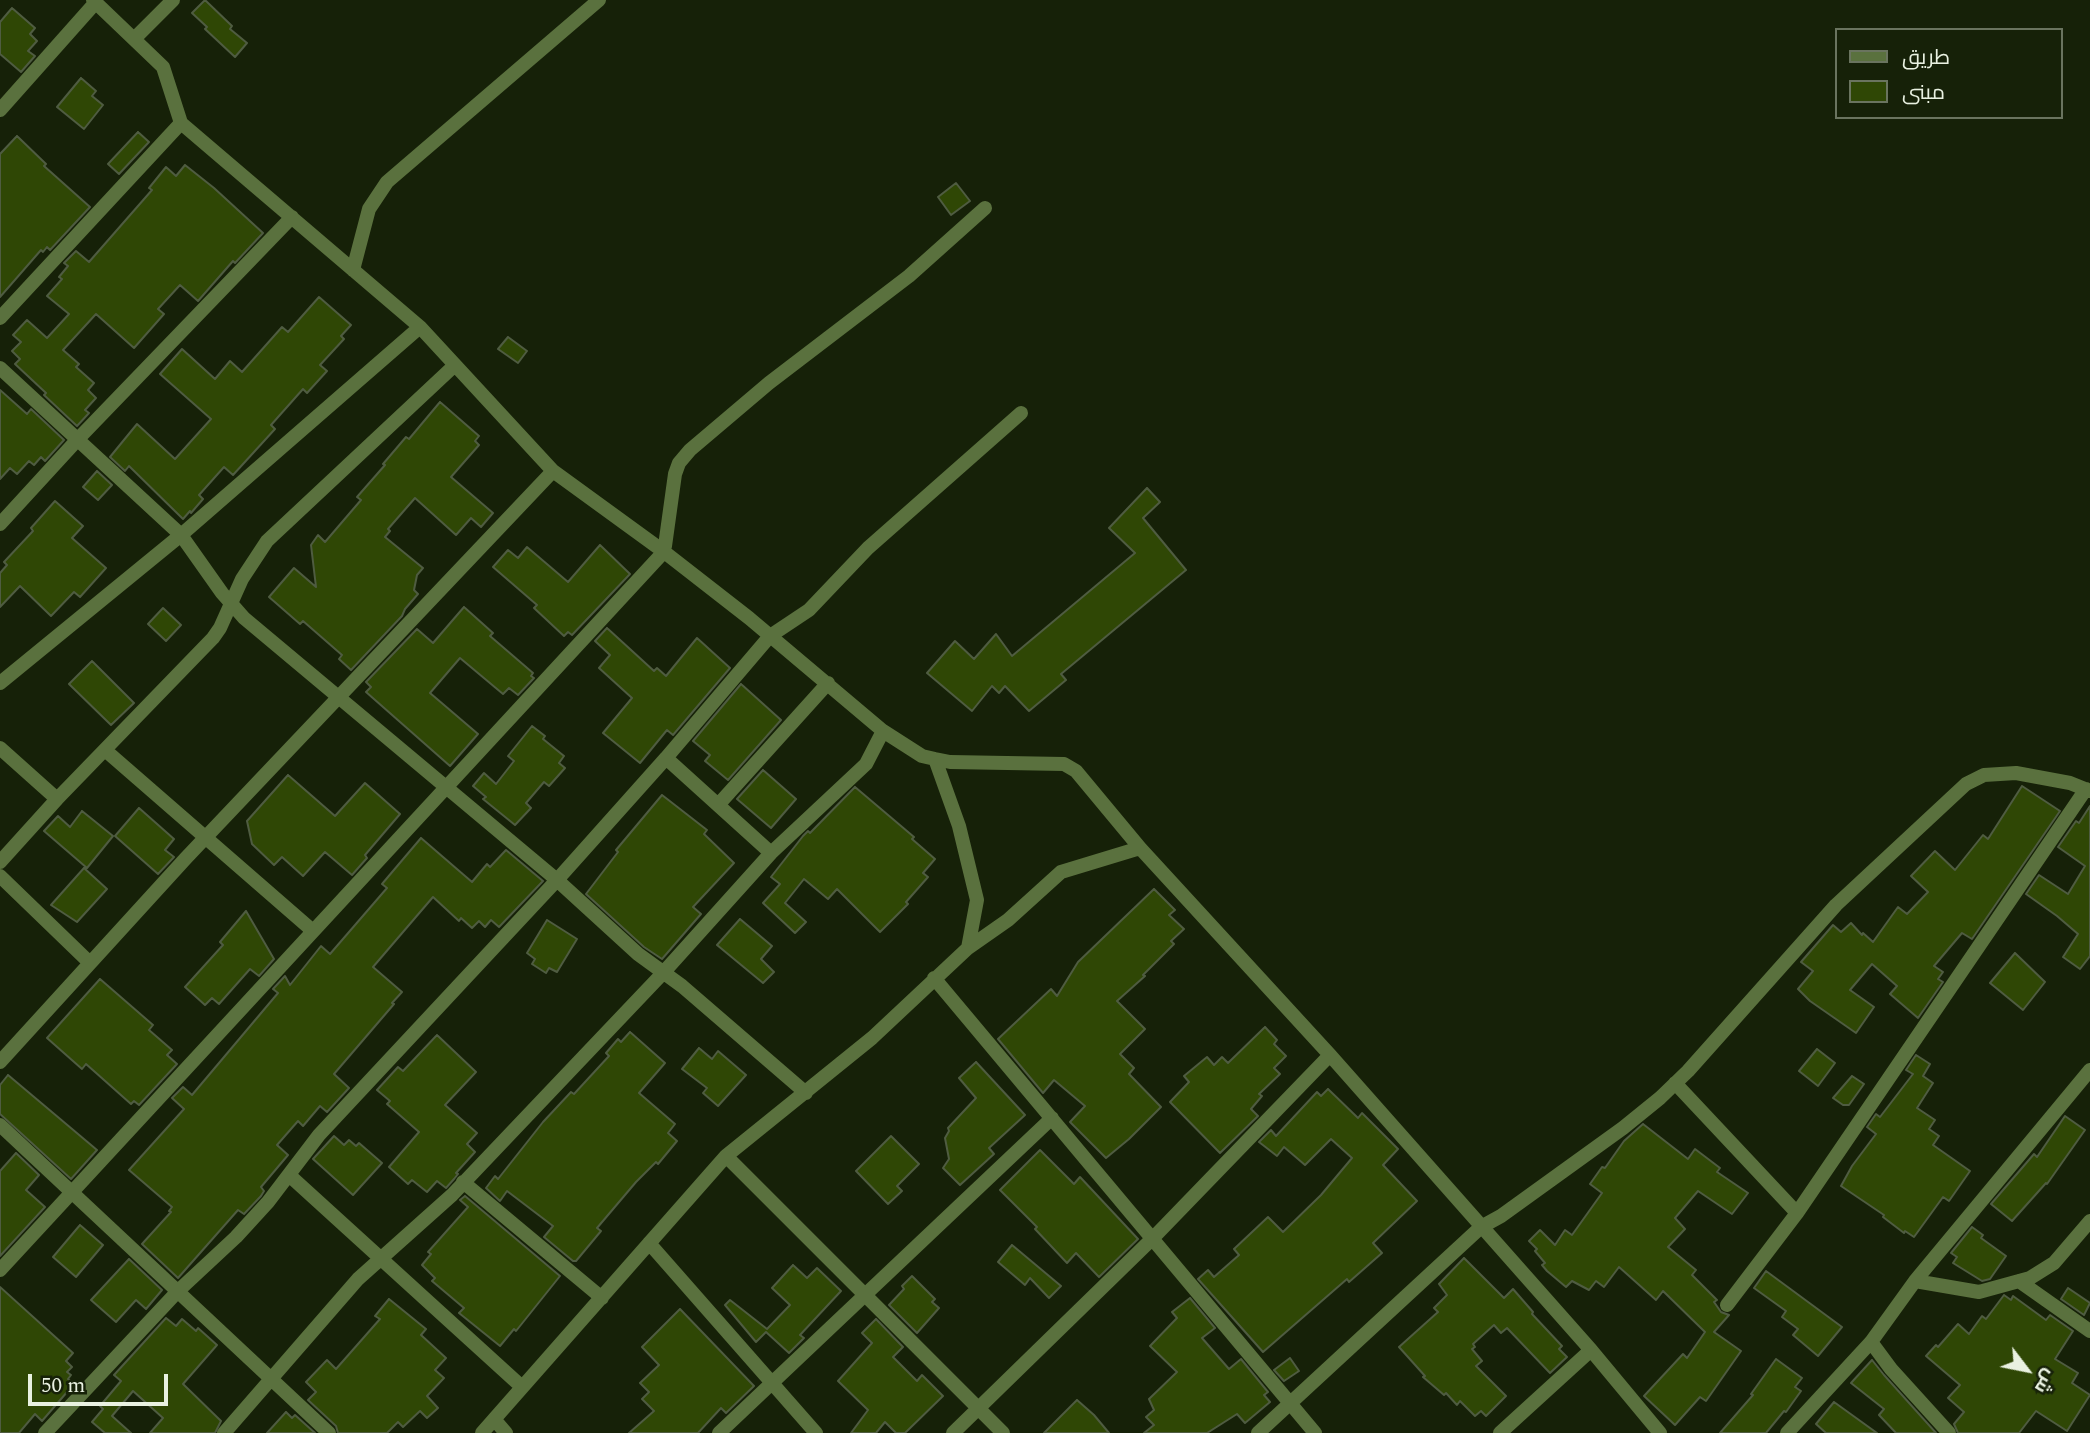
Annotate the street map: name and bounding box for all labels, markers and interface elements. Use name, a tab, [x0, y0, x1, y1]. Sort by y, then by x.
legend	[1834, 28, 2062, 119]
text: طريق	[1902, 42, 1950, 74]
text: مبنى	[1902, 77, 1945, 109]
north arrow	[1992, 1335, 2062, 1405]
scale bar	[32, 1360, 172, 1404]
text: ش	[2026, 1363, 2064, 1399]
text: 50 m	[41, 1370, 85, 1402]

